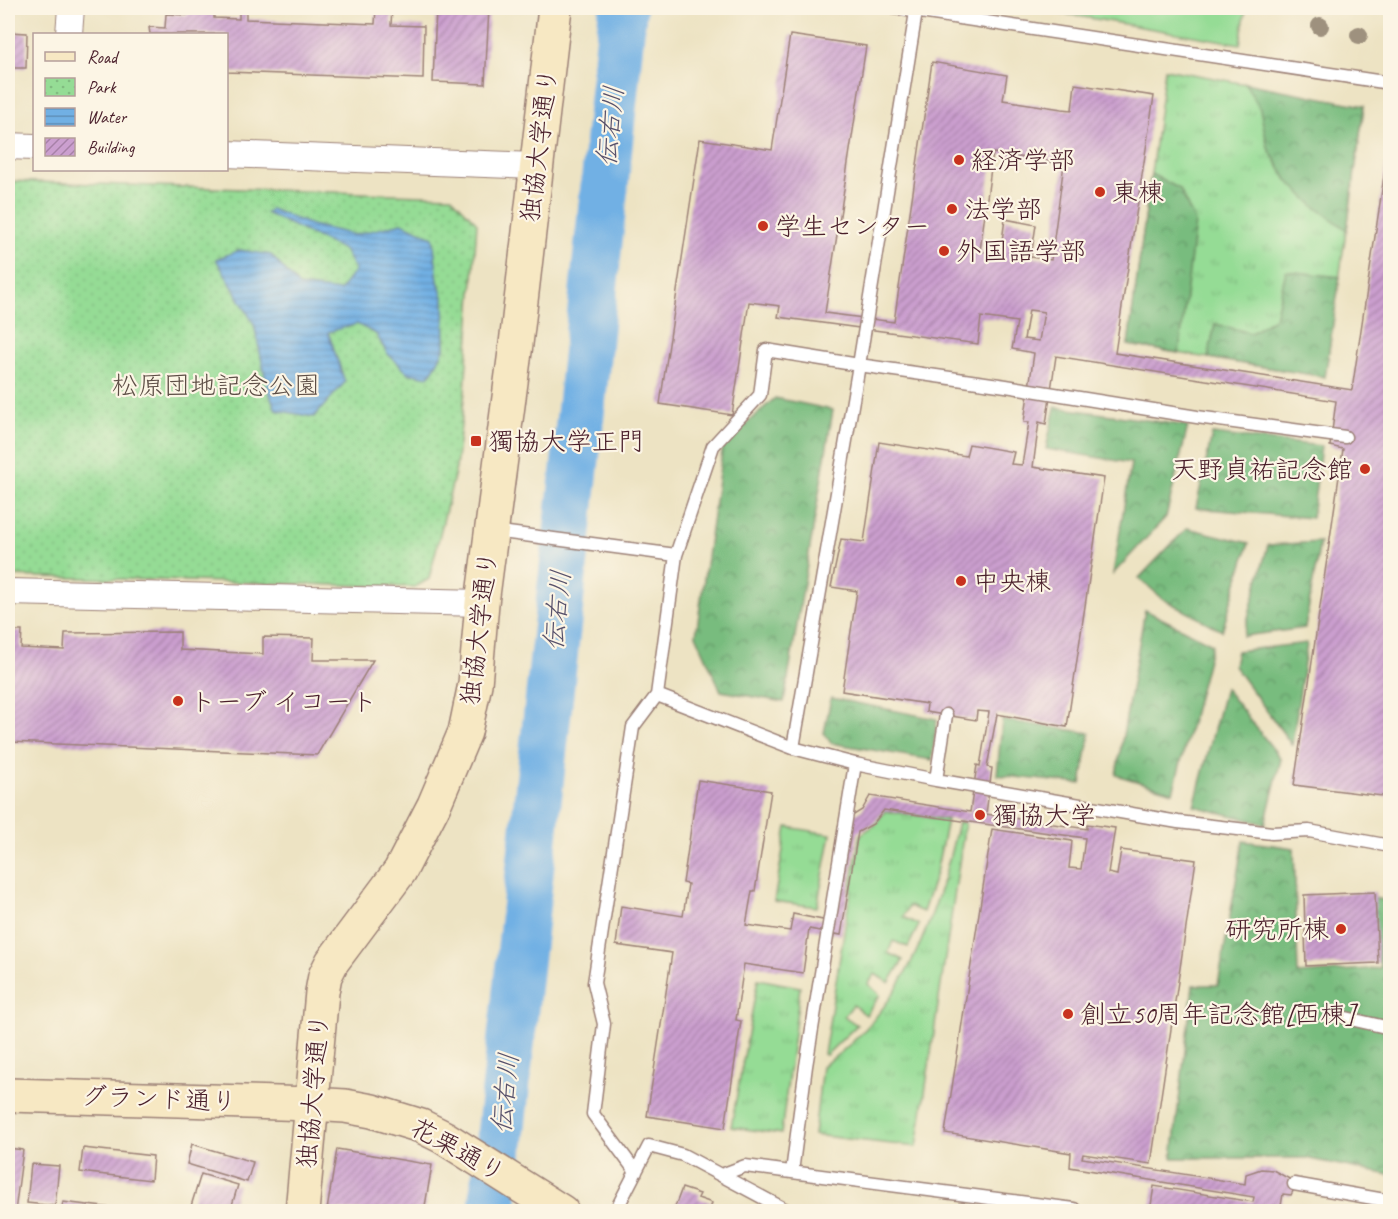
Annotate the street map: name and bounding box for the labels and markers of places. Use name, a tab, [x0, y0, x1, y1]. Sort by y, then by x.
place label: 経済学部	[971, 144, 1075, 177]
marker: 経済学部	[952, 153, 966, 167]
place label: 東棟	[1112, 176, 1164, 209]
marker: 東棟	[1093, 185, 1107, 199]
place label: 法学部	[964, 193, 1042, 226]
marker: 法学部	[945, 202, 959, 216]
place label: 学生センター	[775, 210, 930, 243]
marker: 学生センター	[756, 219, 770, 233]
place label: 外国語学部	[956, 235, 1086, 268]
marker: 外国語学部	[937, 244, 951, 258]
place label: 獨協大学正門	[488, 425, 644, 458]
marker: 獨協大学正門	[469, 434, 483, 448]
place label: 天野貞祐記念館	[1171, 453, 1353, 486]
marker: 天野貞祐記念館	[1358, 462, 1372, 476]
place label: 中央棟	[973, 565, 1051, 598]
marker: 中央棟	[954, 574, 968, 588]
place label: トーブ イコート	[190, 685, 377, 718]
marker: トーブ イコート	[171, 694, 185, 708]
place label: 獨協大学	[992, 799, 1096, 832]
marker: 獨協大学	[973, 808, 987, 822]
place label: 研究所棟	[1225, 913, 1329, 946]
marker: 研究所棟	[1334, 922, 1348, 936]
place label: 創立50周年記念館[西棟]	[1080, 998, 1359, 1031]
marker: 創立50周年記念館[西棟]	[1061, 1007, 1075, 1021]

